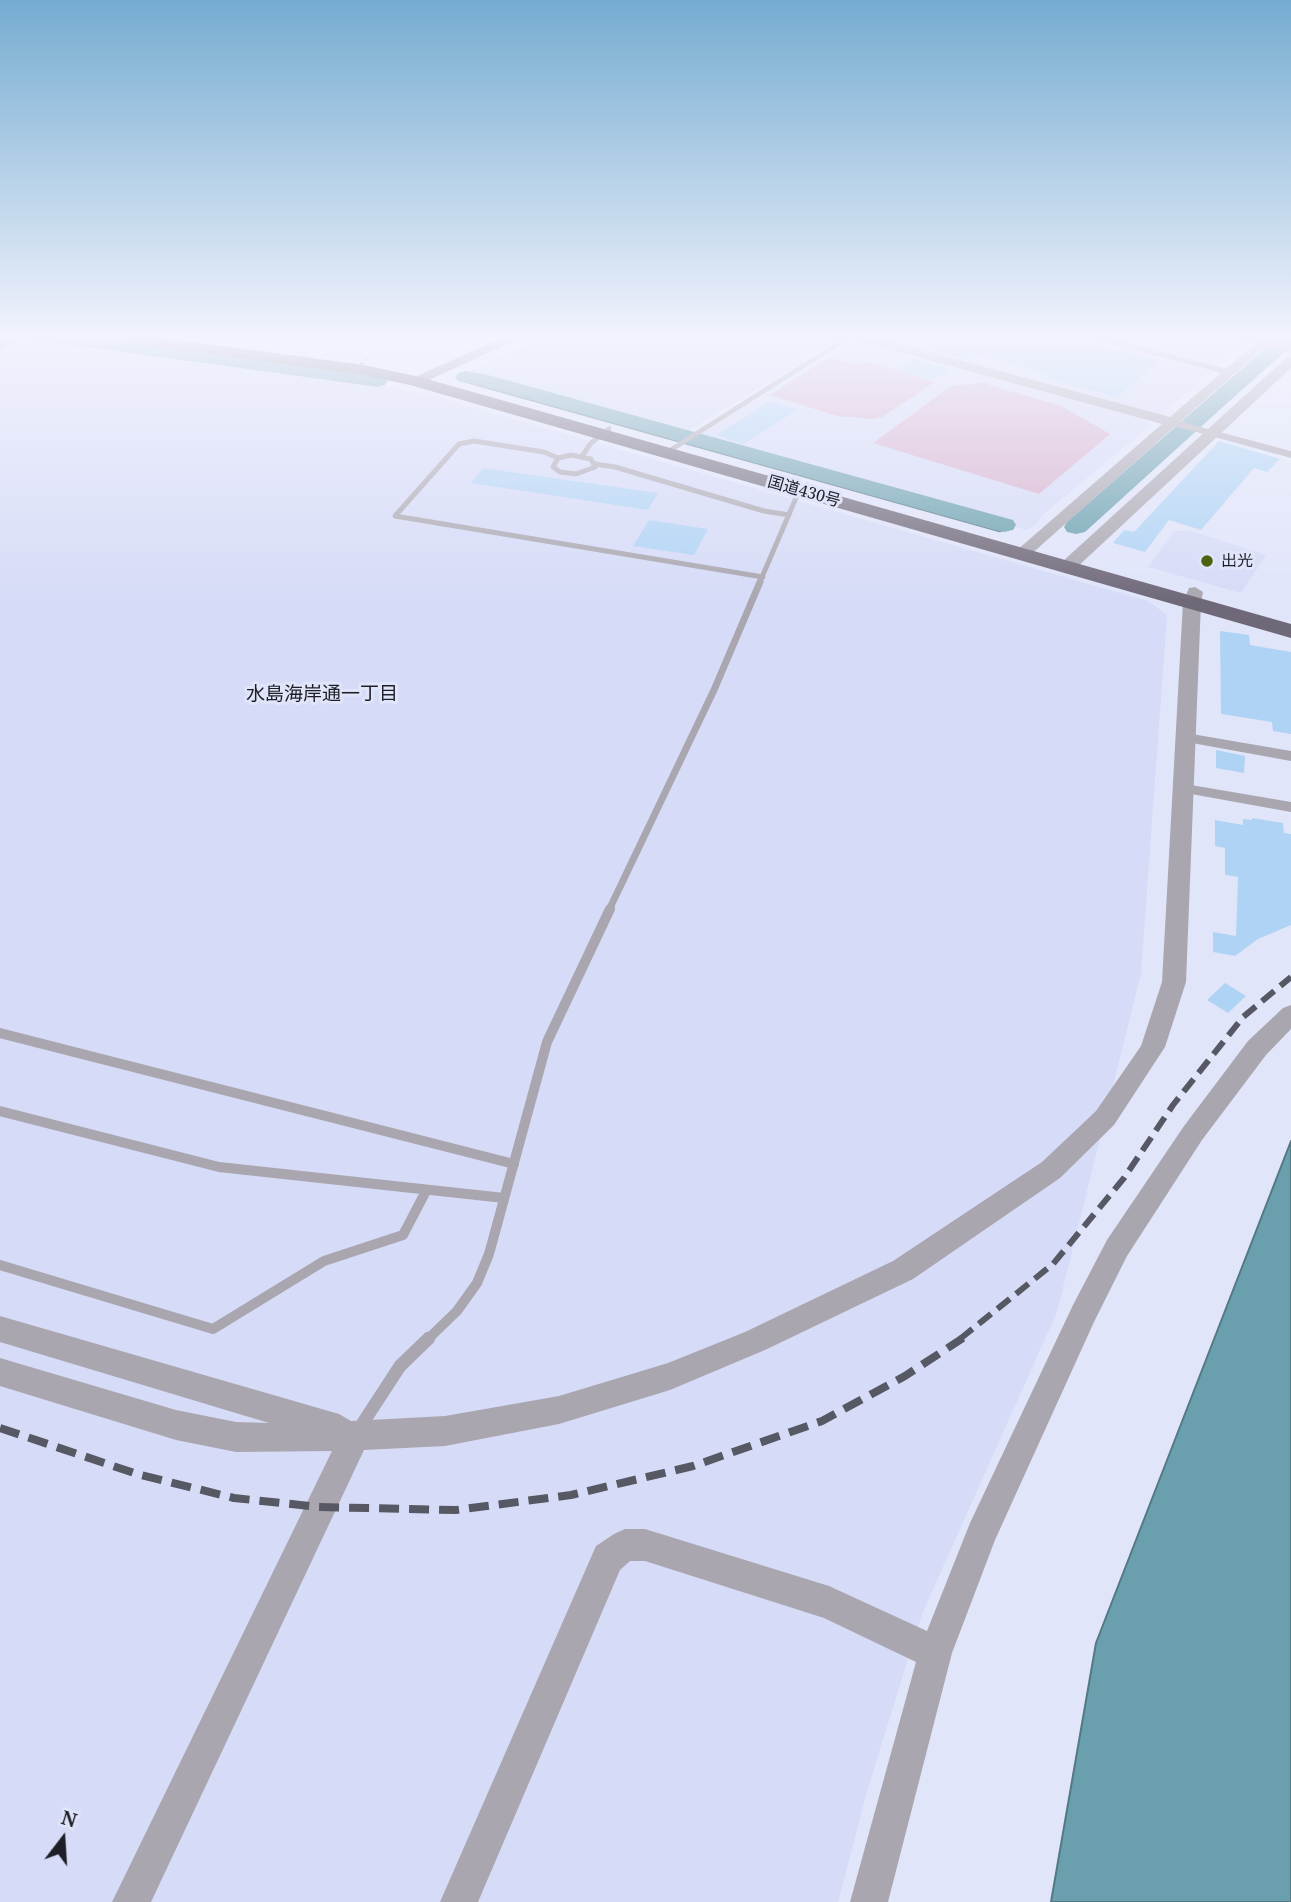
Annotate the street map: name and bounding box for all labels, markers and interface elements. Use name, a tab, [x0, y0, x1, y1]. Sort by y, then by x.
street label: 国道430号	[765, 472, 843, 512]
place label: 出光	[1221, 551, 1253, 571]
marker: 出光	[1199, 553, 1215, 569]
district label: 水島海岸通一丁目	[246, 684, 398, 706]
north arrow	[28, 1804, 98, 1874]
text: N	[58, 1804, 80, 1834]

